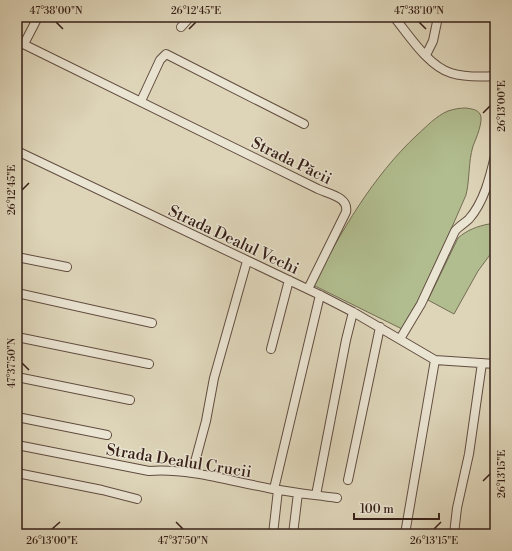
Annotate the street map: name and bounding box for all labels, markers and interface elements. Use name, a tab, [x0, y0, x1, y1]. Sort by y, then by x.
text: 47°38'00"N	[30, 5, 83, 17]
text: 26°12'45"E	[171, 5, 221, 17]
text: 47°38'10"N	[394, 5, 445, 17]
text: 26°13'00"E	[496, 80, 508, 132]
street label: Strada Păcii	[248, 133, 335, 189]
text: 26°12'45"E	[6, 165, 18, 215]
street label: Strada Dealul Vechi	[165, 201, 302, 279]
text: 47°37'50"N	[6, 337, 18, 388]
street label: Strada Dealul Crucii	[105, 440, 253, 482]
text: 26°13'15"E	[496, 450, 508, 498]
scale bar	[354, 495, 439, 521]
text: 100 m	[360, 502, 394, 517]
text: 26°13'00"E	[26, 535, 78, 547]
text: 47°37'50"N	[158, 535, 209, 547]
text: 26°13'15"E	[410, 535, 458, 547]

